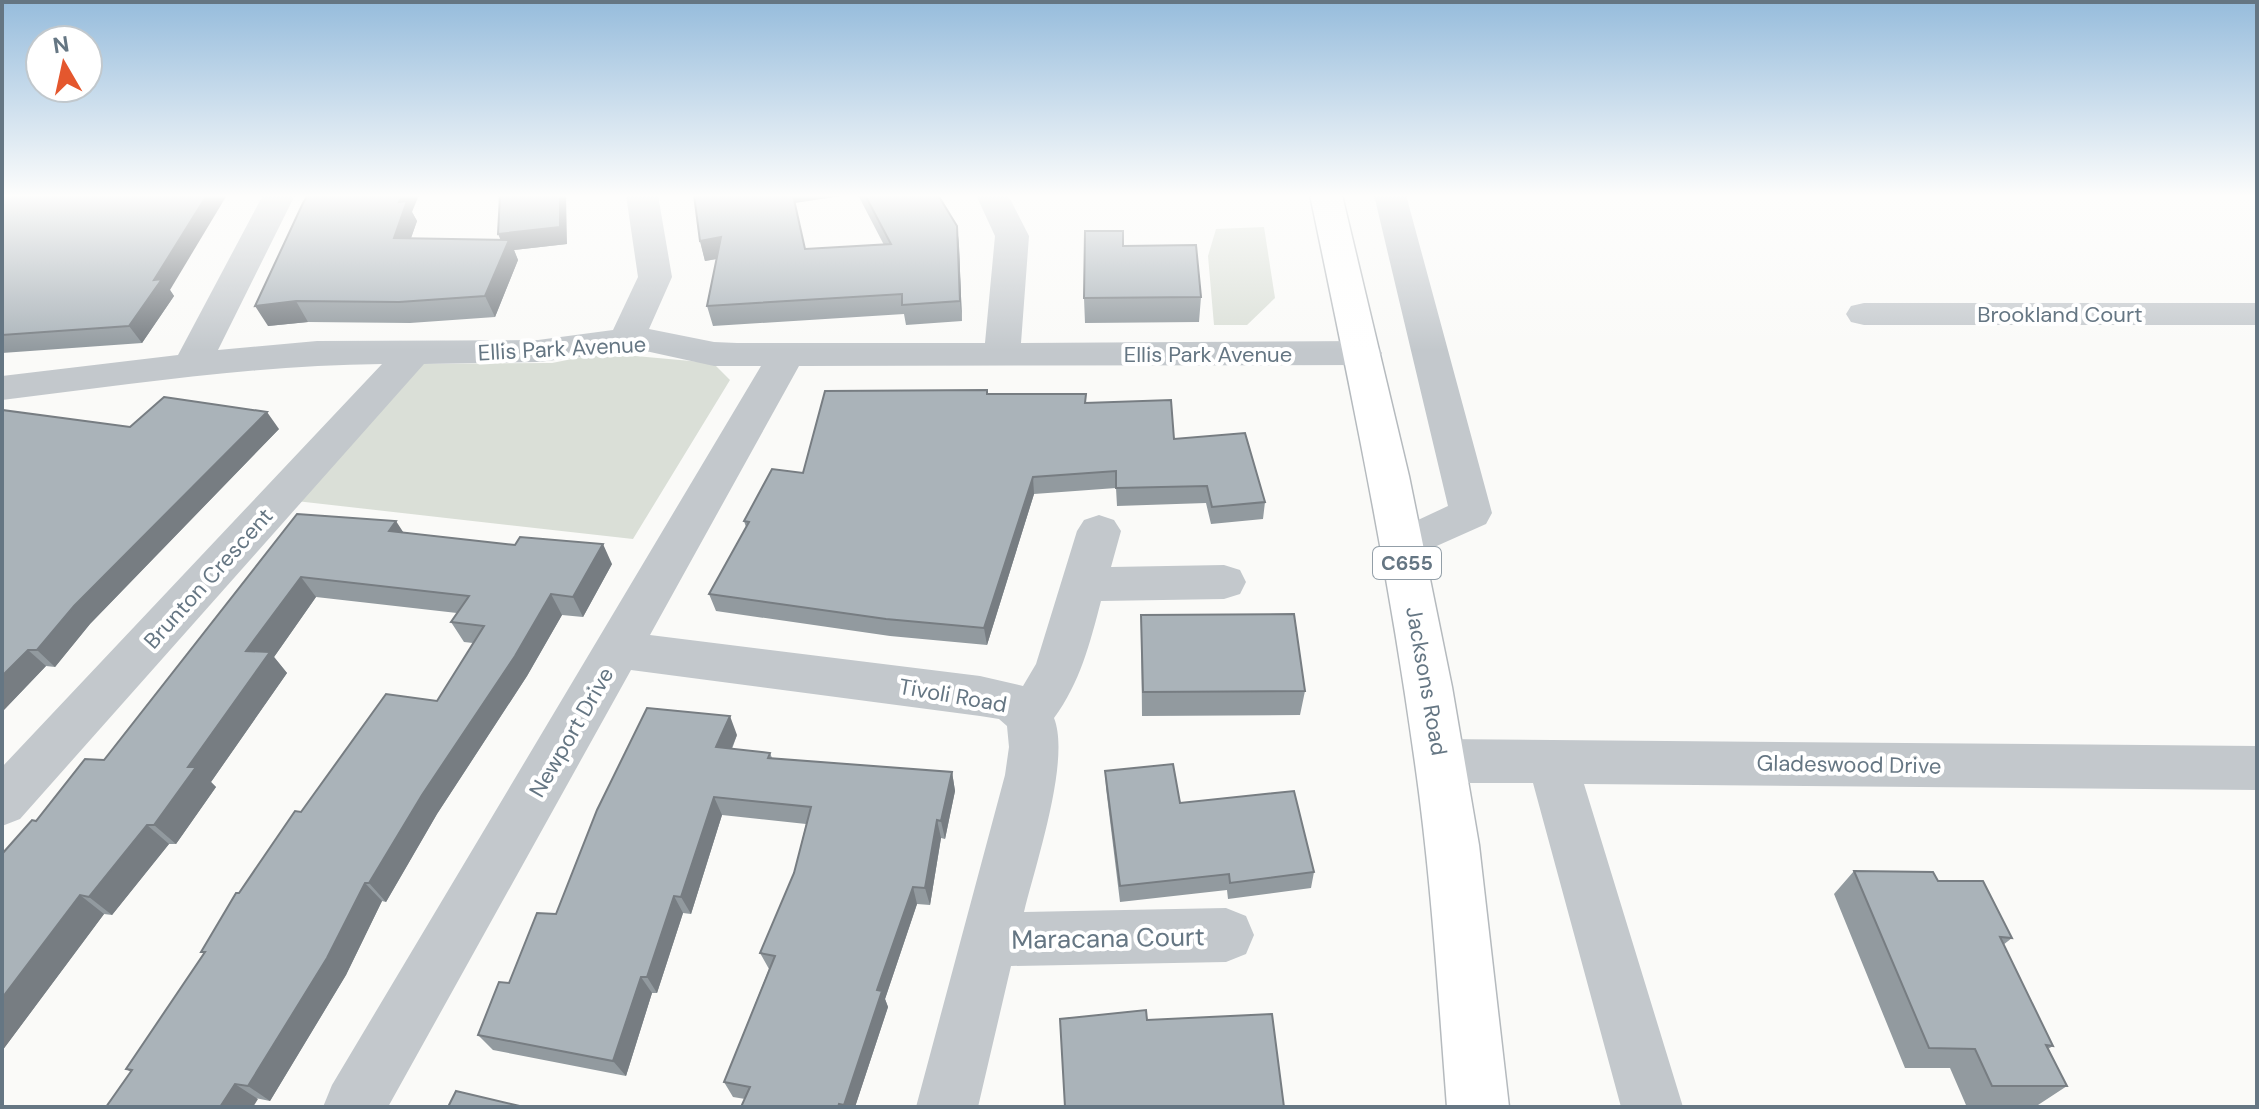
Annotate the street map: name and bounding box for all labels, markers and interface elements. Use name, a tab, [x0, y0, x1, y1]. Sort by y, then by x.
north arrow	[24, 24, 104, 104]
text: N	[51, 29, 71, 60]
street label: Brookland Court	[1977, 300, 2143, 329]
street label: Ellis Park Avenue	[477, 330, 647, 367]
street label: Ellis Park Avenue	[1124, 340, 1292, 369]
street label: Brunton Crescent	[137, 502, 279, 655]
road number: C655	[1373, 547, 1441, 579]
street label: Jacksons Road	[1399, 604, 1454, 758]
street label: Newport Drive	[522, 662, 620, 803]
street label: Tivoli Road	[897, 672, 1009, 719]
street label: Gladeswood Drive	[1756, 748, 1942, 781]
street label: Maracana Court	[1011, 919, 1205, 957]

